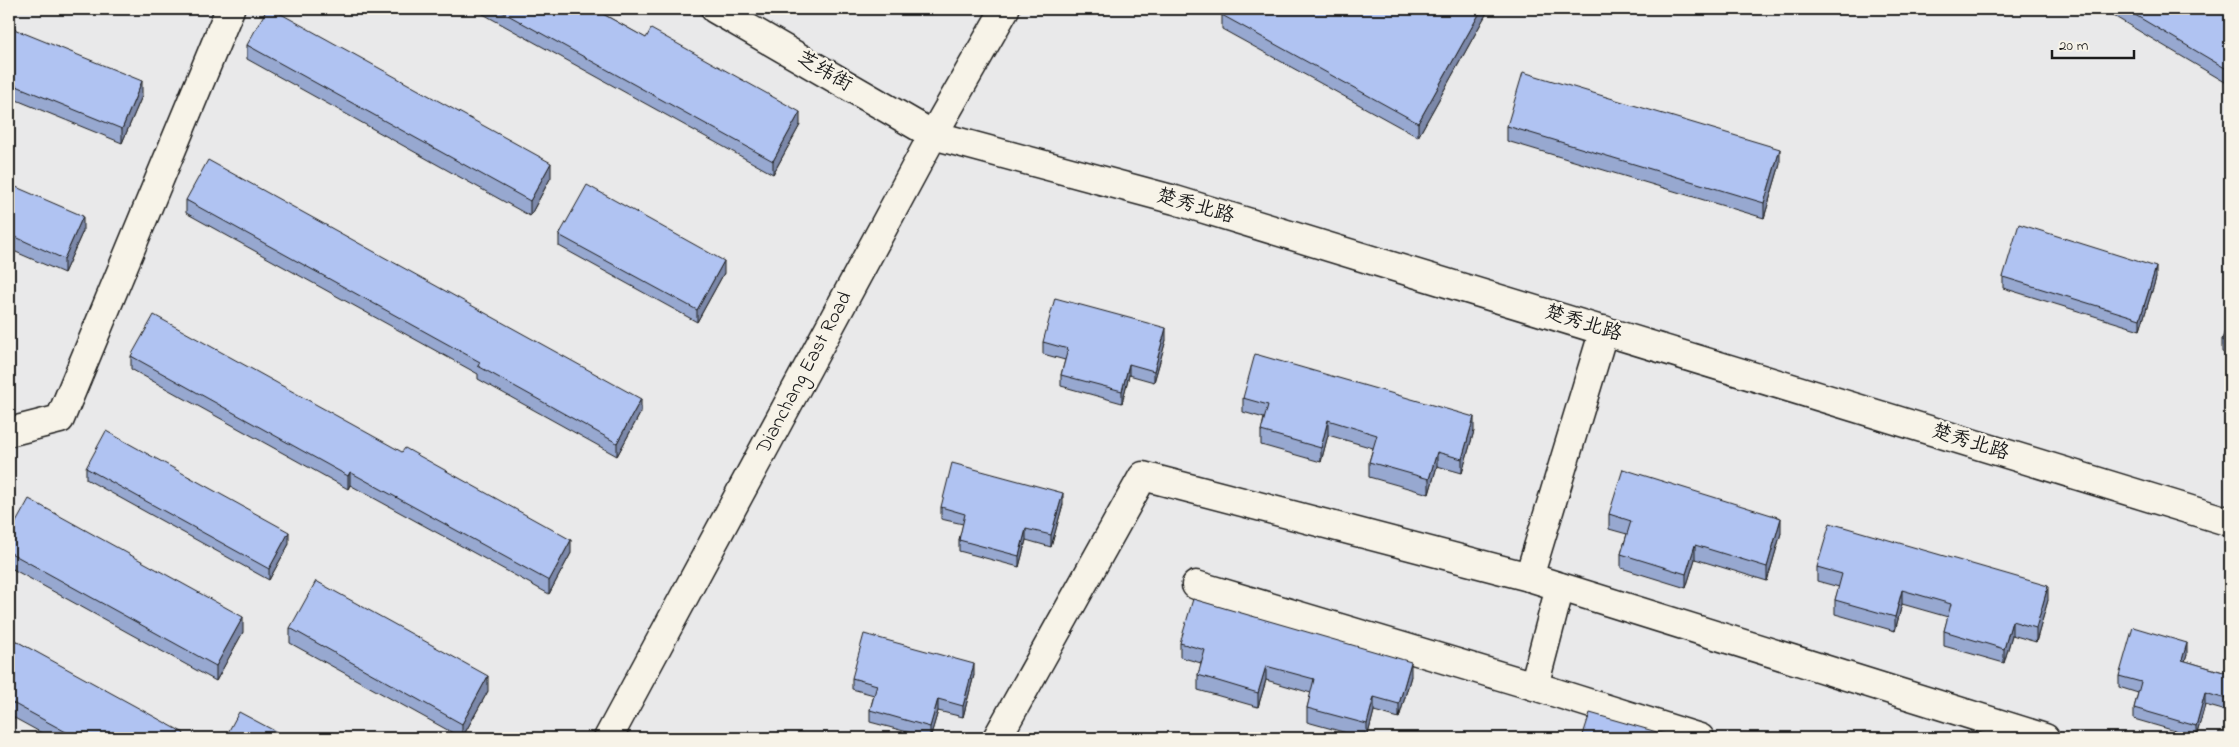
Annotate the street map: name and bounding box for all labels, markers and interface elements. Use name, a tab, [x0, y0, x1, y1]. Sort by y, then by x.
scale bar	[2052, 28, 2134, 60]
text: 20 m	[2059, 35, 2089, 57]
street label: 芝纬街	[791, 44, 857, 100]
street label: 楚秀北路	[1153, 182, 1238, 232]
street label: Dianchang East Road	[749, 287, 861, 461]
street label: 楚秀北路	[1541, 298, 1626, 350]
street label: 楚秀北路	[1928, 417, 2013, 469]

